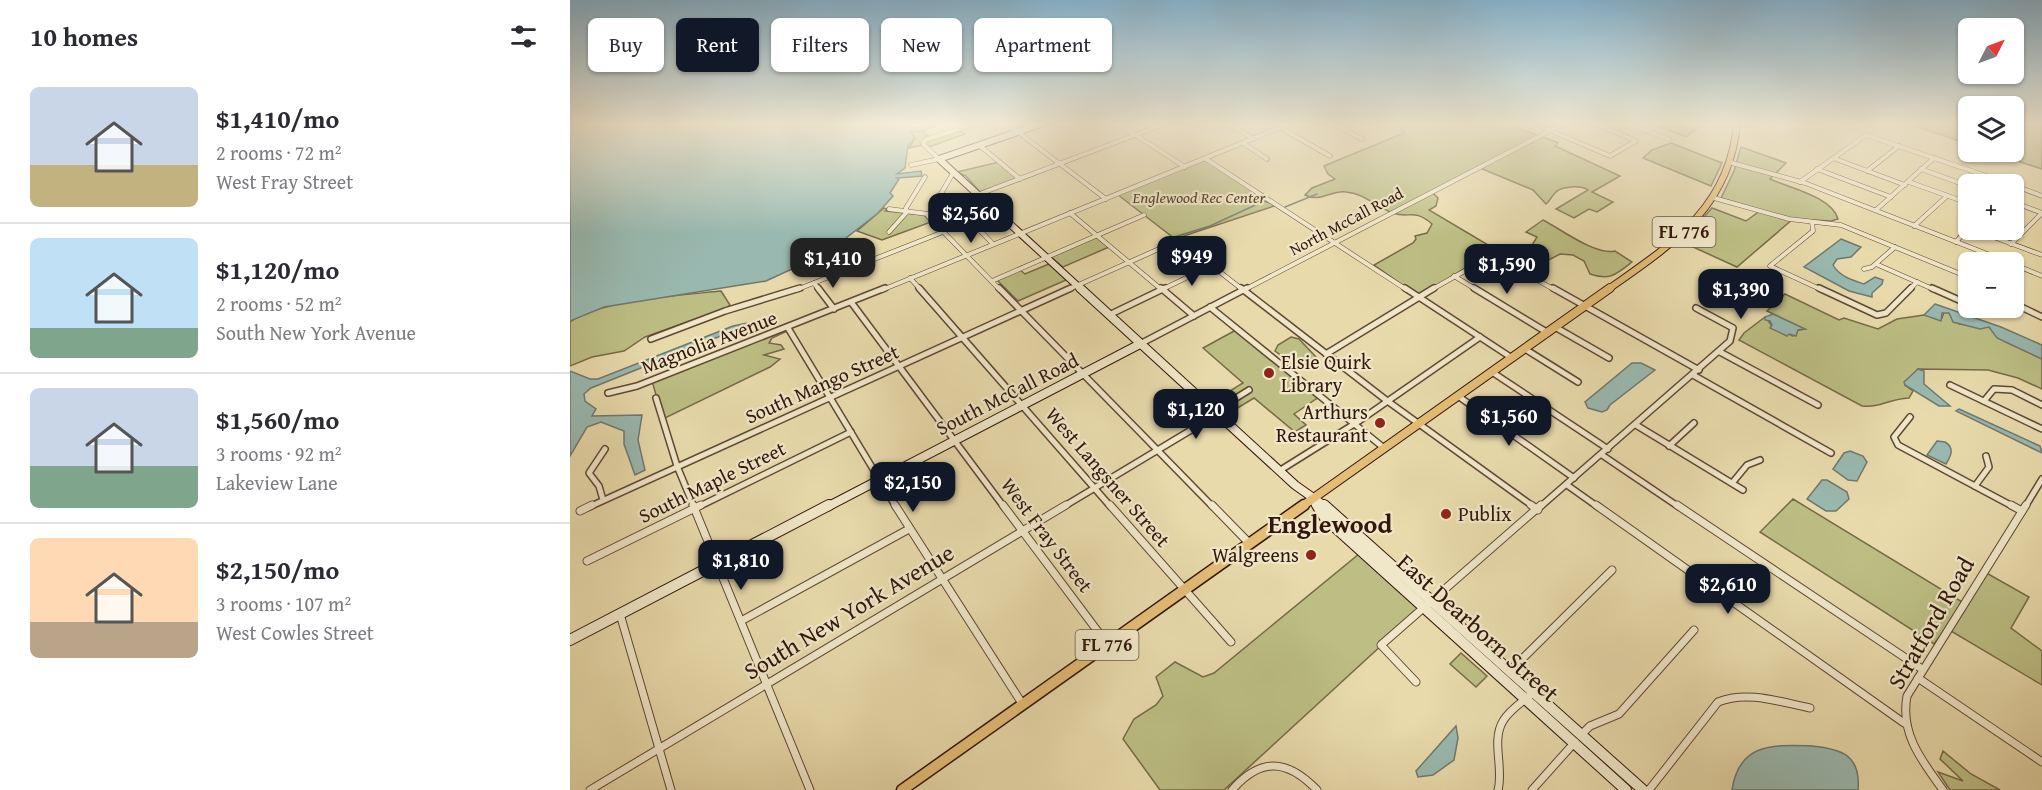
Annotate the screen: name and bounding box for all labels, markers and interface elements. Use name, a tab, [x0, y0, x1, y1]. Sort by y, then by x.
text: 10 homes	[30, 17, 138, 56]
chip: Buy	[588, 18, 664, 72]
chip: Rent	[676, 18, 759, 72]
chip: Filters	[771, 18, 869, 72]
chip: New	[881, 18, 962, 72]
chip: Apartment	[974, 18, 1112, 72]
north arrow	[1958, 18, 2024, 84]
map controls	[1958, 18, 2024, 318]
icon: filters	[507, 20, 540, 53]
button: layers	[1958, 96, 2024, 162]
text: $1,410/mo	[216, 99, 339, 138]
icon: home	[78, 111, 150, 183]
text: 2 rooms · 72 m²	[216, 138, 342, 167]
text: West Fray Street	[216, 167, 353, 196]
button: +	[1958, 174, 2024, 240]
street label: North McCall Road	[1285, 181, 1408, 261]
park label: Englewood Rec Center	[1132, 185, 1266, 209]
pin: $2,560	[922, 193, 1020, 244]
text: $2,560	[942, 198, 1000, 227]
road number: FL 776	[1652, 217, 1716, 247]
pin: $949	[1156, 236, 1228, 287]
pin: $1,410	[784, 238, 882, 289]
text: $949	[1171, 241, 1213, 270]
text: $1,410	[804, 243, 862, 272]
pin: $1,590	[1458, 244, 1556, 295]
text: $1,590	[1478, 249, 1536, 278]
text: $1,120/mo	[216, 250, 339, 289]
button: −	[1958, 252, 2024, 318]
icon: home	[78, 262, 150, 334]
pin: $1,390	[1692, 269, 1790, 320]
text: $1,390	[1712, 274, 1770, 303]
text: 2 rooms · 52 m²	[216, 289, 342, 318]
street label: Magnolia Avenue	[637, 302, 781, 381]
text: South New York Avenue	[216, 318, 416, 347]
street label: South Mango Street	[740, 337, 903, 430]
street label: South McCall Road	[930, 345, 1083, 442]
place label: Elsie Quirk Library	[1281, 347, 1372, 399]
marker: Elsie Quirk Library	[1262, 366, 1276, 380]
pin: $1,120	[1147, 389, 1245, 440]
text: $1,120	[1167, 394, 1225, 423]
pin: $1,560	[1460, 396, 1558, 447]
place label: Arthurs Restaurant	[1276, 397, 1368, 449]
text: $1,560/mo	[216, 400, 339, 439]
street label: West Langsner Street	[1039, 400, 1177, 553]
text: $1,560	[1480, 401, 1538, 430]
icon: home	[78, 412, 150, 484]
marker: Arthurs Restaurant	[1373, 416, 1387, 430]
street label: South Maple Street	[633, 433, 790, 530]
text: 3 rooms · 92 m²	[216, 439, 342, 468]
pin: $2,150	[864, 462, 962, 513]
text: $2,150	[884, 467, 942, 496]
text: Lakeview Lane	[216, 468, 338, 497]
street label: West Fray Street	[995, 471, 1100, 598]
place label: Publix	[1458, 499, 1512, 528]
district label: Englewood	[1268, 504, 1392, 543]
marker: Publix	[1439, 507, 1453, 521]
street label: South New York Avenue	[737, 535, 961, 688]
pin: $1,810	[692, 540, 790, 591]
place label: Walgreens	[1212, 540, 1299, 569]
text: $1,810	[712, 545, 770, 574]
street label: East Dearborn Street	[1389, 545, 1568, 711]
marker: Walgreens	[1304, 548, 1318, 562]
text: $2,150/mo	[216, 550, 339, 589]
street label: Stratford Road	[1879, 550, 1983, 695]
icon: home	[78, 562, 150, 634]
pin: $2,610	[1679, 564, 1777, 615]
text: $2,610	[1699, 569, 1757, 598]
text: 3 rooms · 107 m²	[216, 589, 351, 618]
text: West Cowles Street	[216, 618, 374, 647]
road number: FL 776	[1076, 630, 1138, 660]

